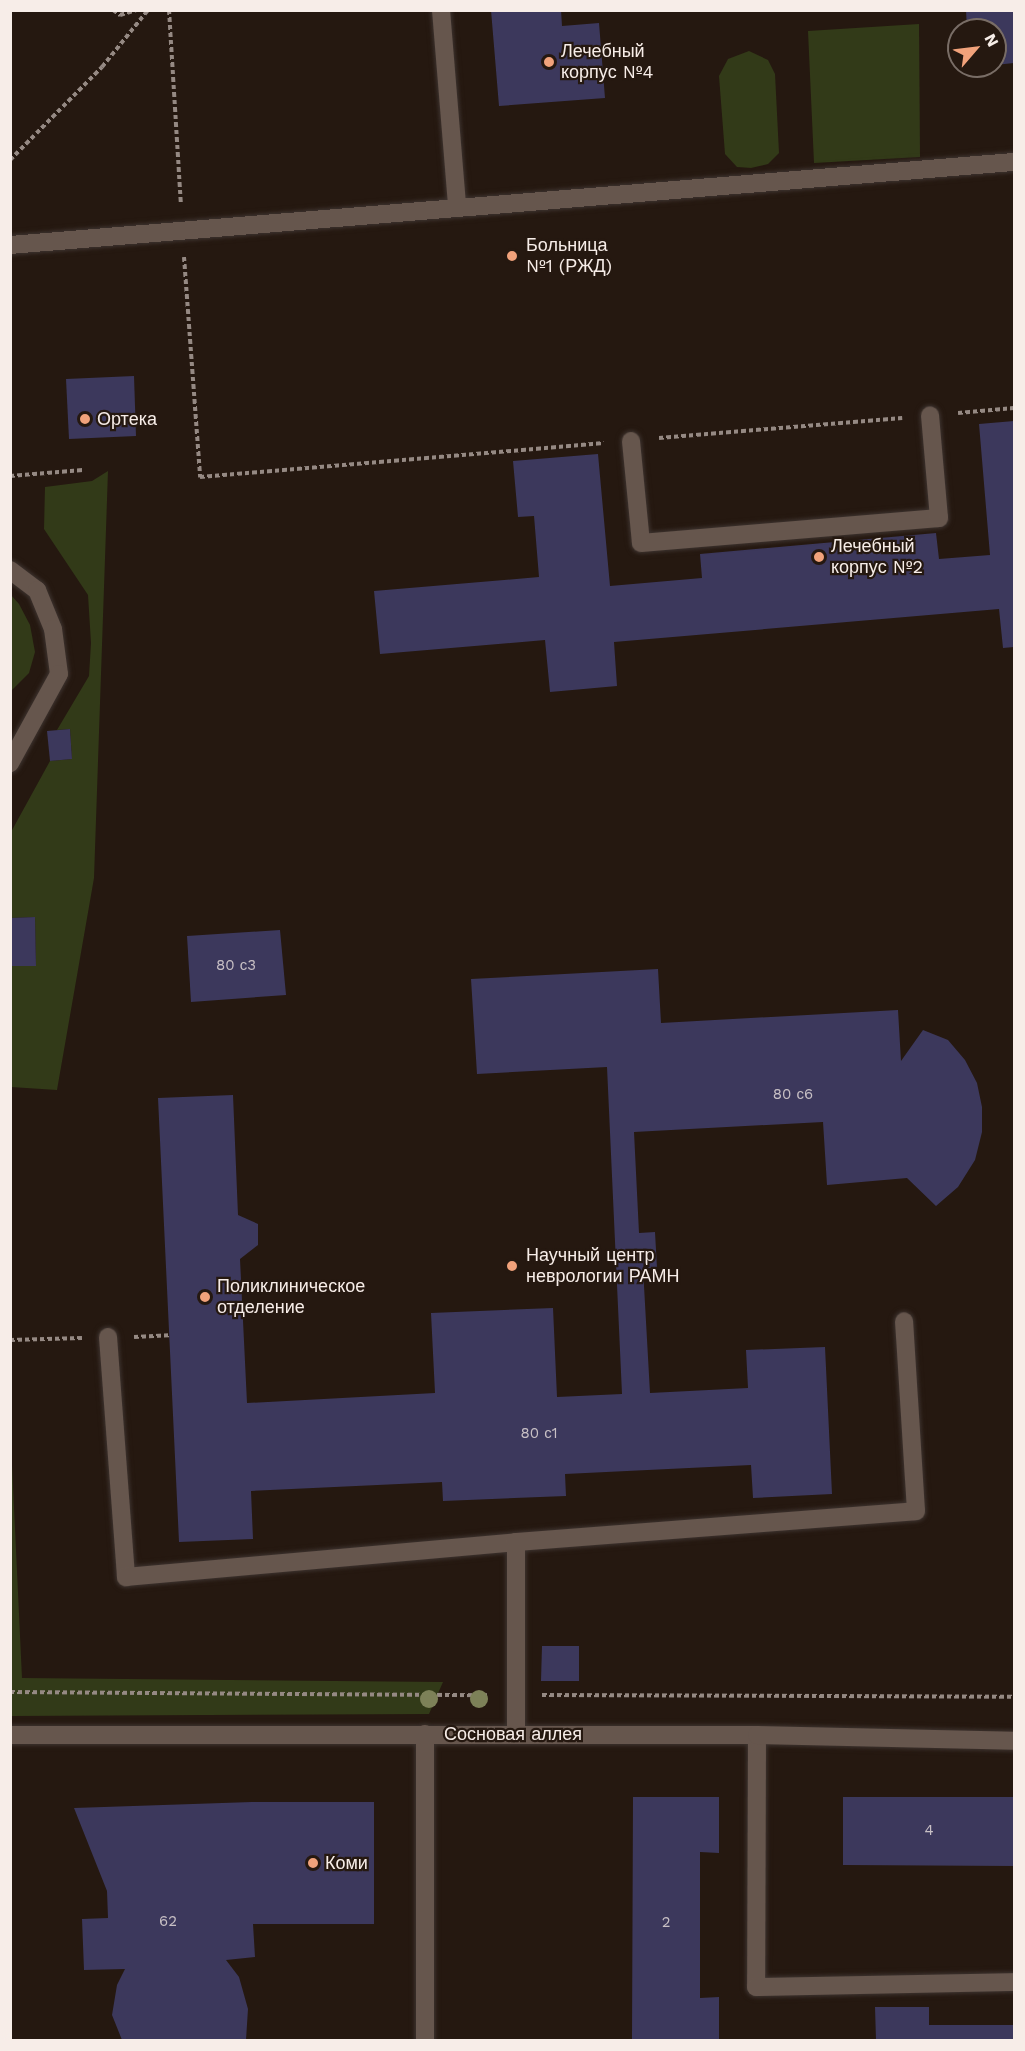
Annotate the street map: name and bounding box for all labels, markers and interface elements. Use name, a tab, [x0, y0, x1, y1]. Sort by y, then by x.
north arrow	[947, 18, 1007, 78]
text: N	[980, 31, 1003, 50]
place label: Лечебный корпус №4	[561, 41, 653, 84]
marker: Лечебный корпус №4	[542, 55, 556, 69]
place label: Больница №1 (РЖД)	[526, 235, 612, 278]
marker: Больница №1 (РЖД)	[503, 247, 521, 265]
place label: Ортека	[97, 408, 157, 430]
marker: Ортека	[78, 412, 92, 426]
place label: Лечебный корпус №2	[831, 536, 923, 578]
marker: Лечебный корпус №2	[812, 550, 826, 564]
house number: 80 с3	[216, 957, 256, 975]
house number: 80 с6	[773, 1086, 813, 1104]
place label: Научный центр неврологии РАМН	[526, 1245, 679, 1288]
marker: Научный центр неврологии РАМН	[503, 1257, 521, 1275]
place label: Поликлиническое отделение	[217, 1276, 365, 1318]
marker: Поликлиническое отделение	[198, 1290, 212, 1304]
house number: 80 с1	[520, 1425, 558, 1443]
street label: Сосновая аллея	[444, 1723, 582, 1745]
house number: 4	[924, 1822, 934, 1840]
place label: Коми	[325, 1852, 368, 1874]
marker: Коми	[306, 1856, 320, 1870]
house number: 62	[159, 1913, 177, 1931]
house number: 2	[662, 1914, 670, 1932]

